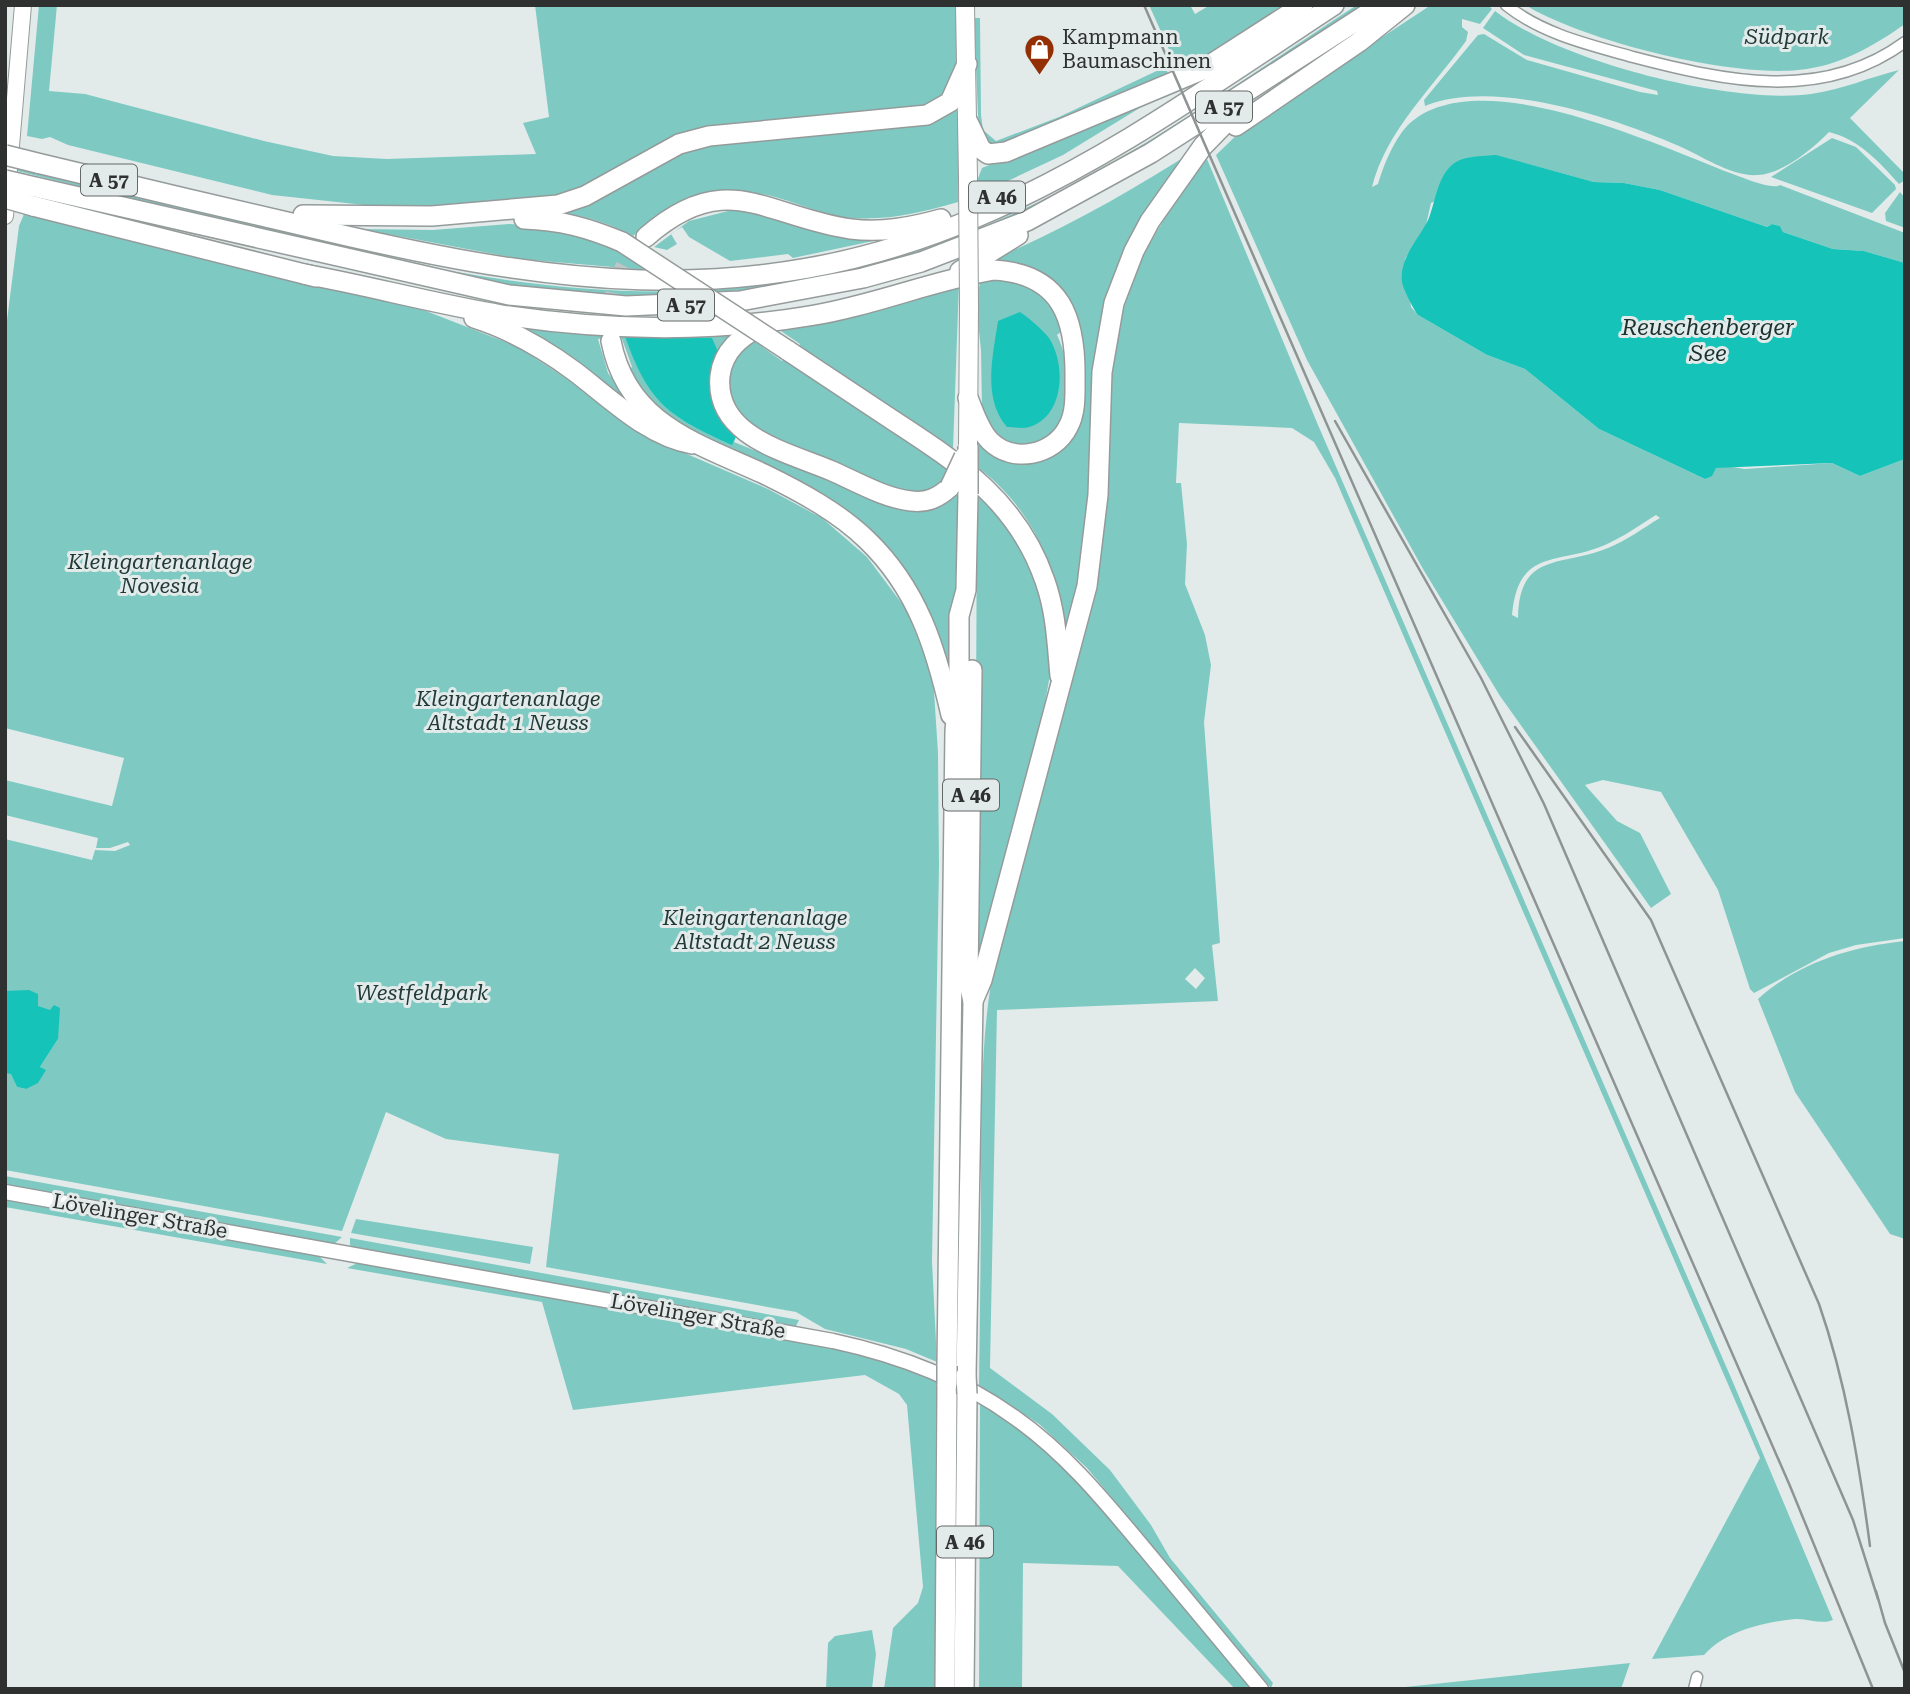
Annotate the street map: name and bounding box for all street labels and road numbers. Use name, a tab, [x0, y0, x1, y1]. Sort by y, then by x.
road number: A 57	[1196, 92, 1252, 122]
road number: A 57	[81, 164, 137, 196]
road number: A 46	[969, 182, 1025, 212]
road number: A 57	[658, 290, 714, 320]
road number: A 46	[943, 780, 999, 810]
street label: Lövelinger Straße	[51, 1189, 229, 1243]
street label: Lövelinger Straße	[609, 1289, 787, 1343]
road number: A 46	[937, 1526, 993, 1558]

